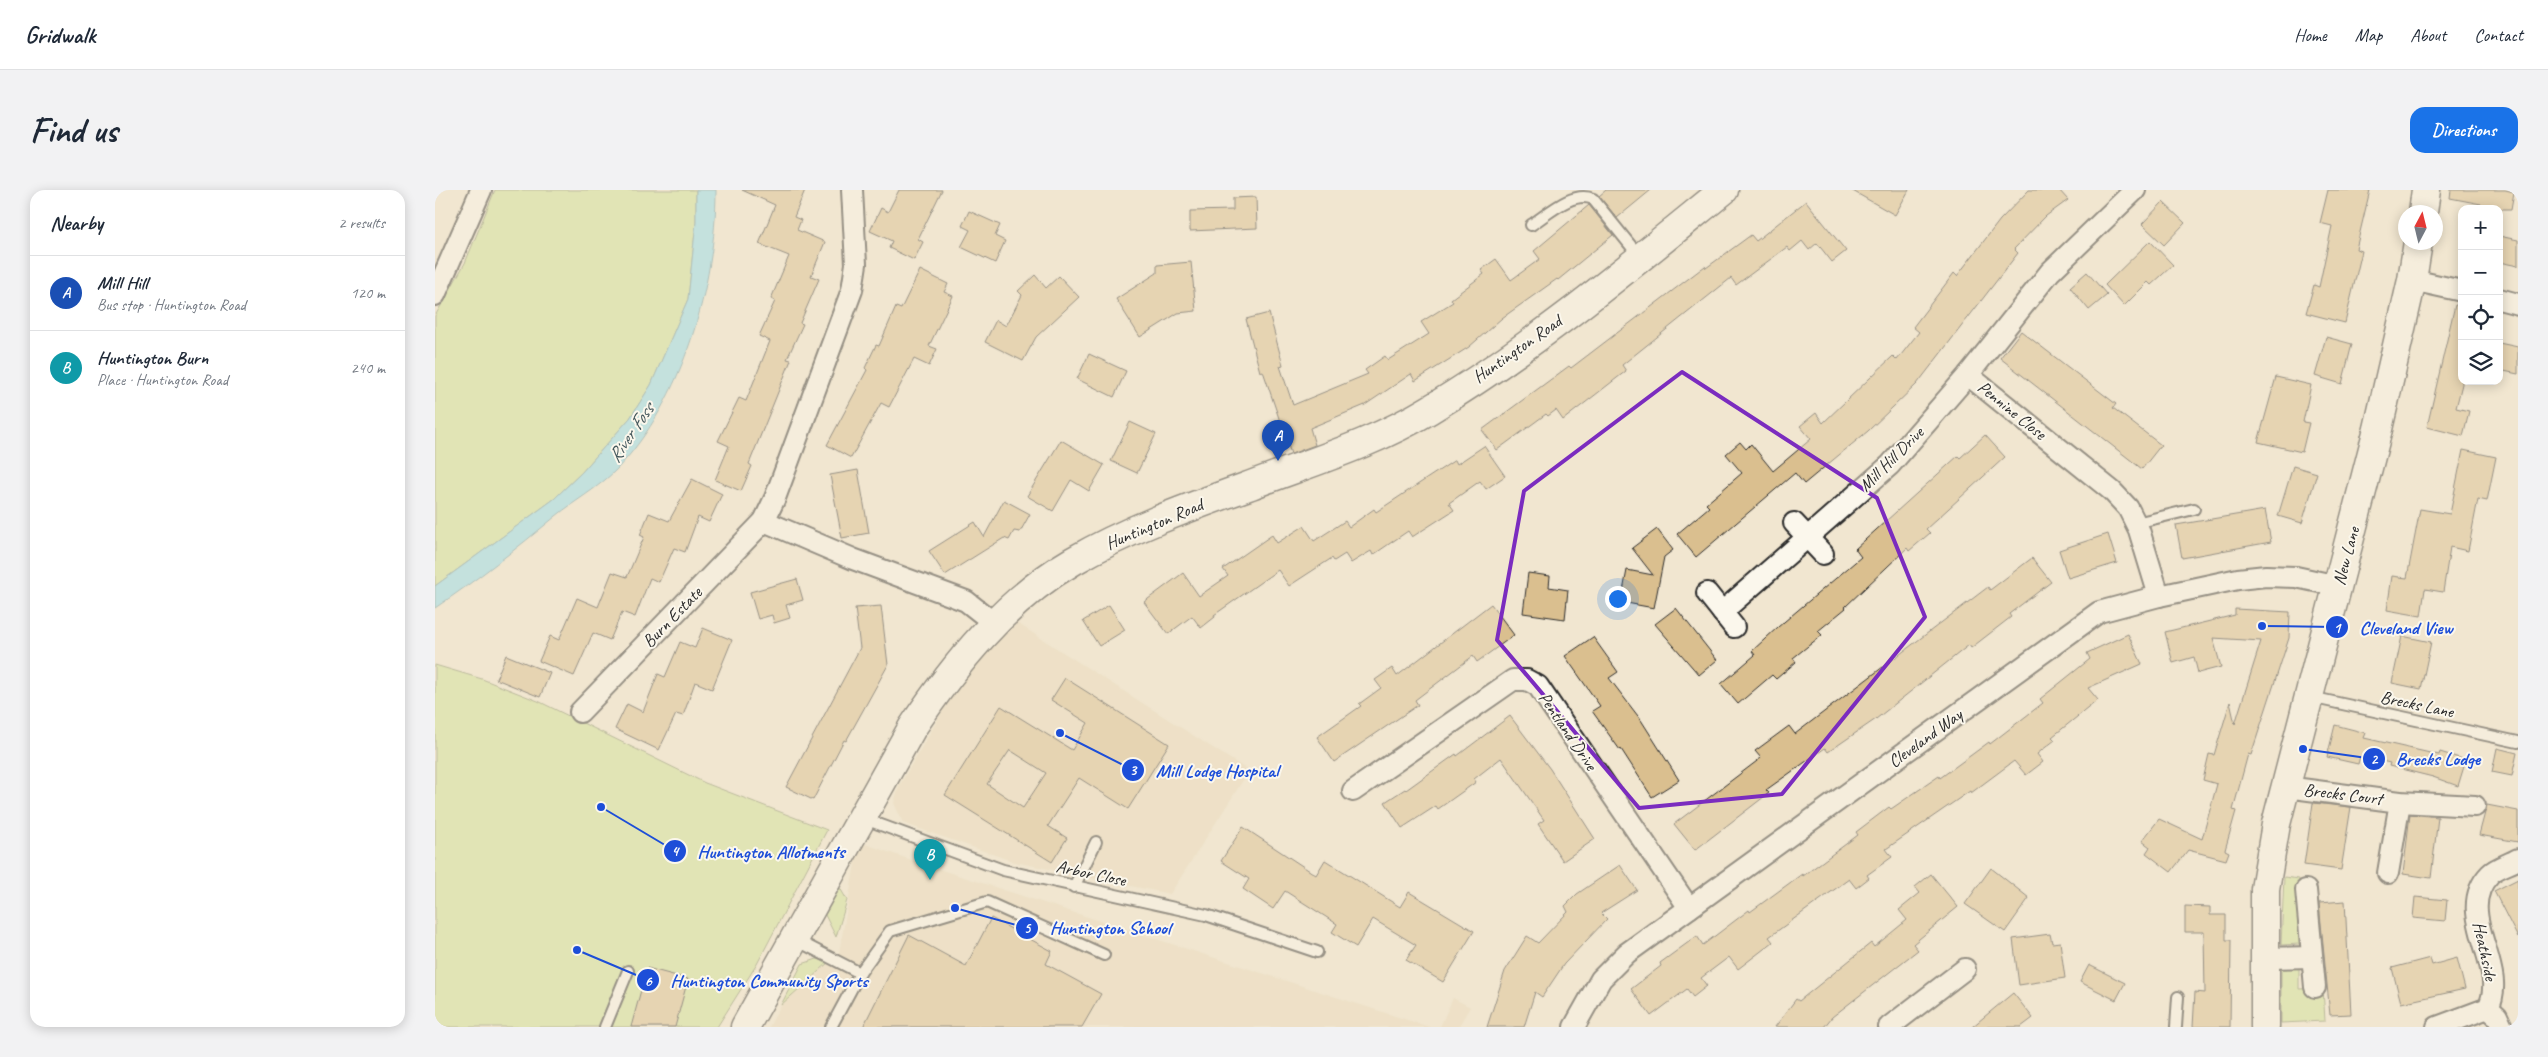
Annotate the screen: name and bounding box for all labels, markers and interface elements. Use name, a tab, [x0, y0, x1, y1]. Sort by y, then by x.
text: Gridwalk	[25, 20, 95, 50]
text: Home	[2294, 24, 2327, 46]
text: Map	[2355, 24, 2382, 46]
text: About	[2410, 24, 2446, 46]
text: Contact	[2474, 24, 2523, 46]
button: Directions	[2410, 107, 2518, 153]
text: Find us	[30, 108, 117, 153]
north arrow	[2398, 205, 2443, 250]
map controls	[2458, 205, 2503, 385]
button: +	[2458, 205, 2503, 250]
text: Nearby	[50, 210, 103, 236]
text: 2 results	[338, 213, 385, 233]
button: −	[2458, 250, 2503, 295]
text: Mill Hill	[97, 271, 148, 295]
text: A	[62, 283, 70, 303]
text: 120 m	[351, 283, 385, 303]
text: Bus stop · Huntington Road	[97, 295, 246, 315]
button: locate	[2458, 295, 2503, 340]
street label: Huntington Road	[1468, 309, 1568, 388]
button: layers	[2458, 340, 2503, 385]
text: Huntington Burn	[97, 346, 208, 370]
text: B	[62, 358, 70, 378]
text: 240 m	[351, 358, 385, 378]
text: Place · Huntington Road	[97, 370, 228, 390]
street label: Pennine Close	[1973, 376, 2052, 445]
water label: River Foss	[603, 396, 661, 467]
pin: A	[1262, 420, 1294, 461]
street label: Mill Hill Drive	[1854, 421, 1929, 496]
street label: Huntington Road	[1102, 492, 1209, 554]
street label: New Lane	[2328, 523, 2365, 587]
street label: Burn Estate	[638, 581, 707, 652]
your location	[1605, 586, 1631, 612]
callout: Cleveland View	[2325, 610, 2463, 644]
text: Cleveland View	[2359, 616, 2455, 640]
text: 1	[2334, 619, 2343, 638]
street label: Brecks Lane	[2379, 686, 2457, 723]
street label: Pentland Drive	[1534, 688, 1603, 775]
street label: Cleveland Way	[1884, 703, 1968, 772]
callout: Brecks Lodge	[2361, 742, 2491, 776]
text: Brecks Lodge	[2396, 747, 2482, 771]
text: 2	[2371, 750, 2379, 769]
callout: Mill Lodge Hospital	[1120, 753, 1288, 787]
text: Mill Lodge Hospital	[1156, 759, 1282, 783]
text: 3	[1130, 761, 1138, 780]
street label: Brecks Court	[2302, 778, 2387, 810]
callout: Huntington Allotments	[663, 834, 855, 868]
pin: B	[914, 839, 946, 880]
text: Huntington Allotments	[697, 840, 847, 864]
text: 4	[672, 842, 681, 861]
street label: Arbor Close	[1054, 855, 1129, 891]
callout: Huntington School	[1015, 911, 1180, 945]
text: Huntington School	[1050, 916, 1174, 940]
text: 5	[1024, 919, 1032, 938]
street label: Heathside	[2468, 919, 2502, 984]
callout: Huntington Community Sports	[636, 963, 878, 997]
text: Huntington Community Sports	[670, 969, 870, 993]
text: 6	[644, 972, 652, 991]

